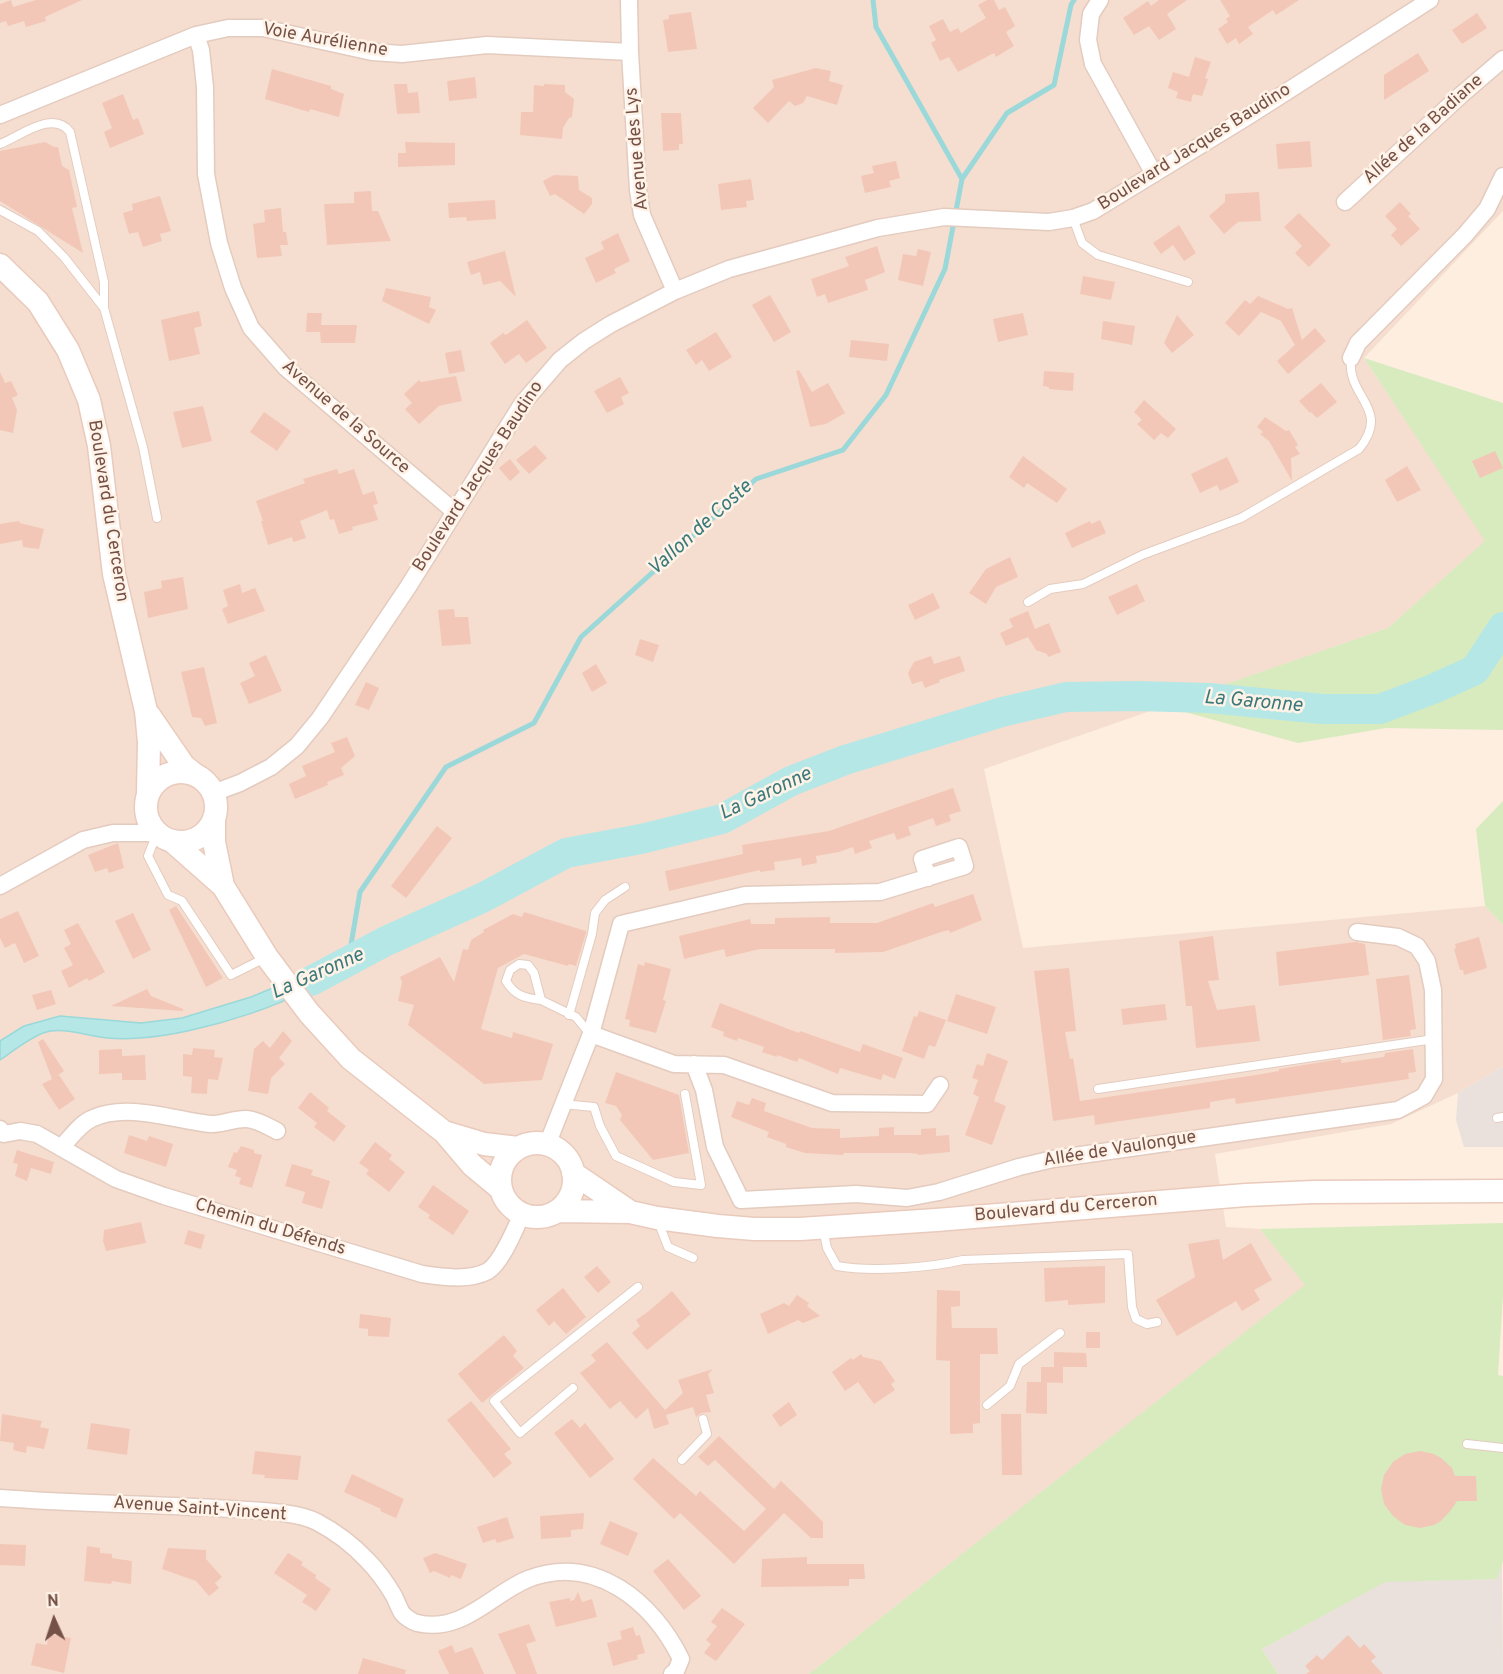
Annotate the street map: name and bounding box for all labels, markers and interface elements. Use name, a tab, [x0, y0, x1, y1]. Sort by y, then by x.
street label: Voie Aurélienne	[261, 19, 389, 63]
street label: Allée de la Badiane	[1360, 70, 1488, 190]
street label: Boulevard Jacques Baudino	[1095, 80, 1295, 216]
street label: Avenue des Lys	[622, 86, 654, 212]
street label: Avenue de la Source	[276, 356, 414, 480]
street label: Boulevard Jacques Baudino	[409, 377, 549, 577]
street label: Boulevard du Cerceron	[82, 418, 132, 604]
water label: Vallon de Coste	[644, 476, 758, 582]
water label: La Garonne	[1203, 687, 1303, 719]
water label: La Garonne	[716, 763, 816, 827]
water label: La Garonne	[268, 944, 368, 1006]
street label: Allée de Vaulongue	[1042, 1127, 1198, 1173]
street label: Boulevard du Cerceron	[973, 1190, 1159, 1228]
street label: Chemin du Défends	[192, 1195, 348, 1261]
street label: Avenue Saint-Vincent	[113, 1493, 287, 1527]
north arrow	[24, 1590, 84, 1650]
text: N	[47, 1592, 59, 1612]

